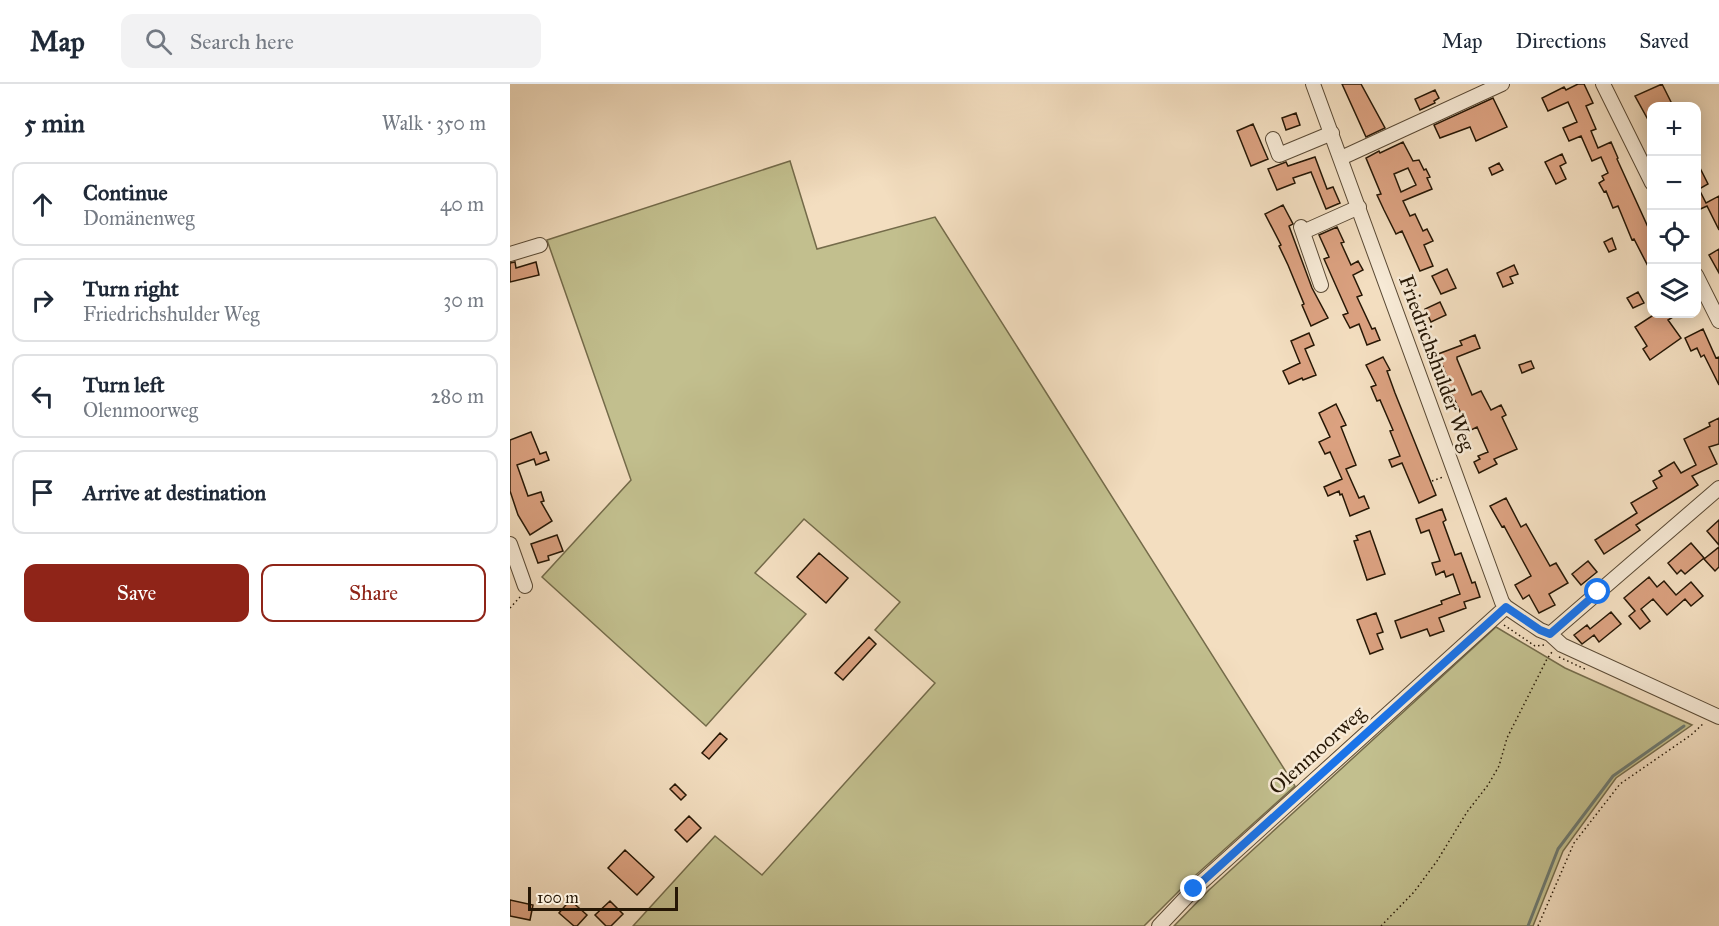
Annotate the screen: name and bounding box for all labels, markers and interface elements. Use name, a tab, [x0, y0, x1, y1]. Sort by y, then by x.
search box	[121, 14, 541, 68]
text: Map	[30, 24, 85, 59]
icon: search	[142, 25, 175, 58]
text: Search here	[190, 28, 294, 55]
text: Map	[1442, 28, 1483, 54]
text: Directions	[1516, 28, 1606, 54]
text: Saved	[1639, 28, 1689, 54]
map controls	[1647, 102, 1701, 318]
button: +	[1647, 102, 1701, 156]
text: 5 min	[24, 107, 85, 139]
text: Walk · 350 m	[382, 111, 486, 135]
button: −	[1647, 156, 1701, 210]
text: Continue	[83, 179, 168, 206]
icon: ahead	[26, 188, 59, 221]
text: 40 m	[440, 192, 484, 216]
text: Domänenweg	[83, 206, 195, 230]
button: locate	[1647, 210, 1701, 264]
button: layers	[1647, 264, 1701, 318]
street label: Friedrichshulder Weg	[1393, 271, 1481, 455]
text: Turn right	[83, 275, 179, 302]
icon: right	[26, 284, 59, 317]
text: 30 m	[443, 288, 484, 312]
text: Friedrichshulder Weg	[83, 302, 260, 326]
text: Turn left	[83, 371, 165, 398]
icon: left	[26, 380, 59, 413]
text: 280 m	[431, 384, 484, 408]
text: Olenmoorweg	[83, 398, 198, 422]
icon: arrive	[26, 476, 59, 509]
text: Arrive at destination	[83, 479, 266, 506]
button: Save	[24, 564, 249, 622]
button: Share	[261, 564, 486, 622]
route start	[1584, 578, 1610, 604]
street label: Olenmoorweg	[1263, 700, 1371, 800]
route end	[1180, 875, 1206, 901]
scale bar	[528, 884, 678, 912]
text: 100 m	[537, 888, 579, 907]

